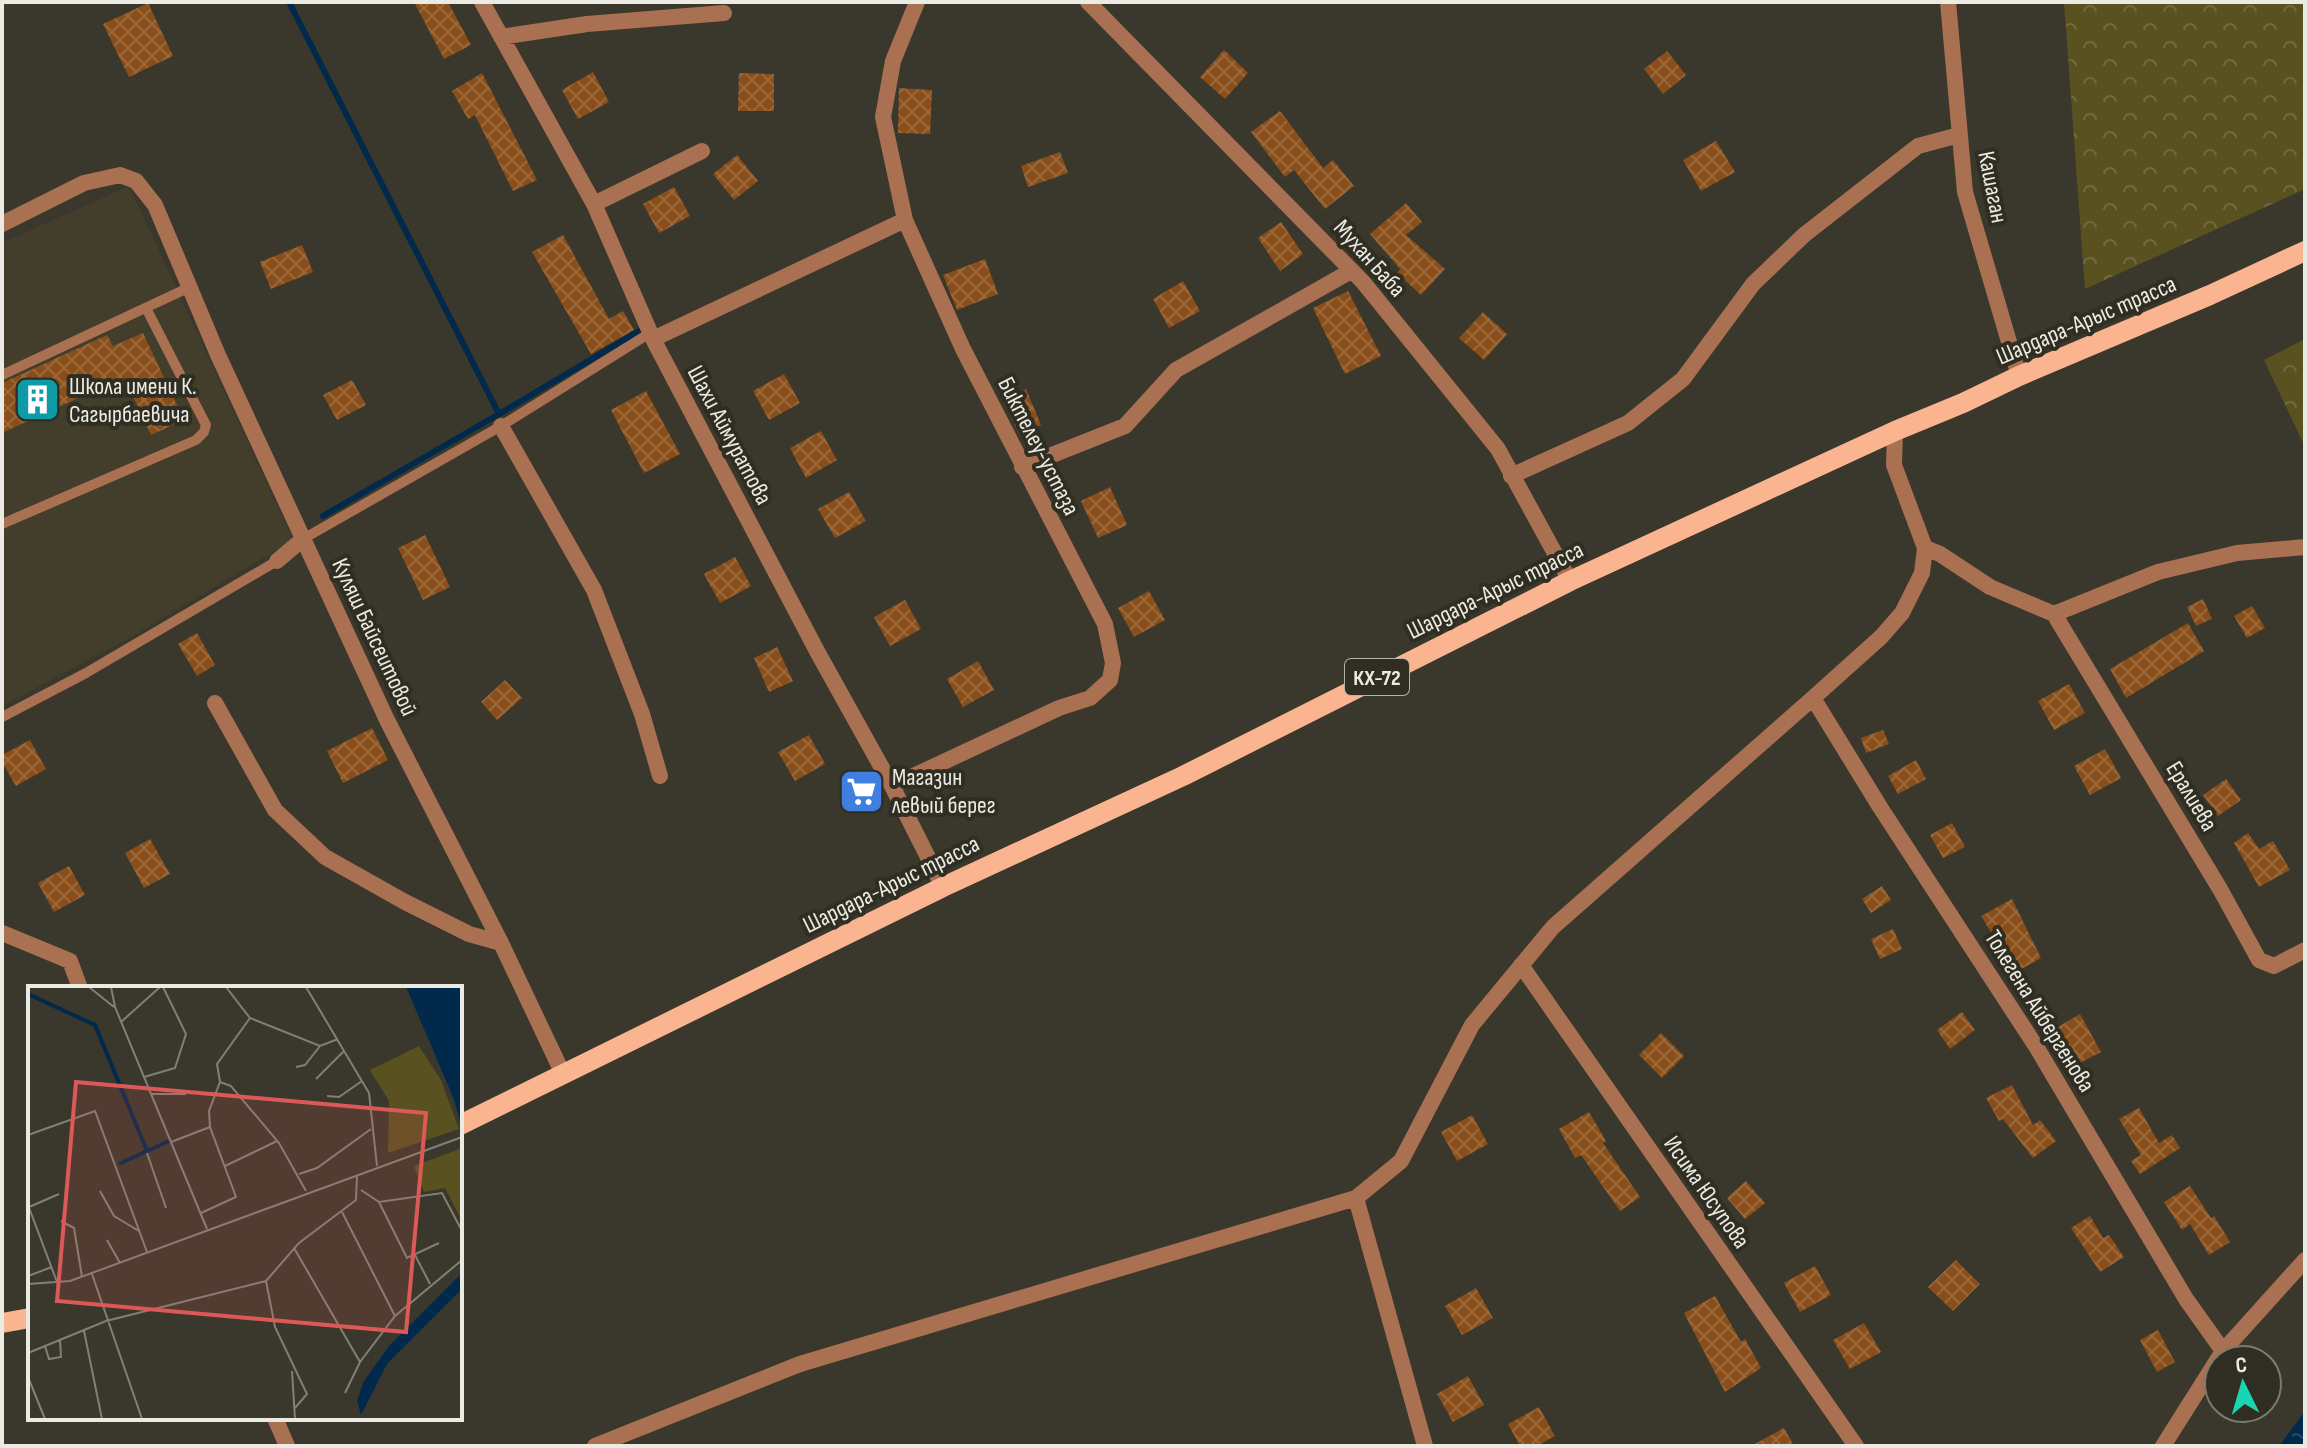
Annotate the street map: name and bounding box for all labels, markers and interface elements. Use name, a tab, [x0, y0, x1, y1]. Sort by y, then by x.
street label: Кашаган	[1971, 149, 2014, 225]
street label: Мухан Баба	[1327, 214, 1412, 303]
street label: Шардара-Арыс трасса	[1992, 269, 2181, 371]
street label: Шахи Аймуратова	[681, 361, 778, 510]
place label: Школа имени К. Сагырбаевича	[69, 372, 197, 429]
street label: Биктелеу-устаза	[991, 372, 1086, 520]
building icon: Школа имени К. Сагырбаевича	[14, 376, 62, 424]
street label: Шардара-Арыс трасса	[1402, 535, 1588, 646]
street label: Куляш Байсеитовой	[325, 554, 424, 721]
road number: КХ-72	[1345, 659, 1409, 695]
street label: Ералиева	[2160, 756, 2224, 836]
place label: Магазин левый берег	[892, 763, 996, 820]
supermarket icon: Магазин левый берег	[837, 767, 885, 815]
street label: Шардара-Арыс трасса	[798, 829, 984, 940]
street label: Толегена Айбергенова	[1978, 925, 2101, 1098]
inset map	[28, 986, 462, 1420]
street label: Исима Юсупова	[1657, 1130, 1756, 1254]
north arrow	[2203, 1344, 2283, 1424]
text: С	[2235, 1352, 2248, 1380]

